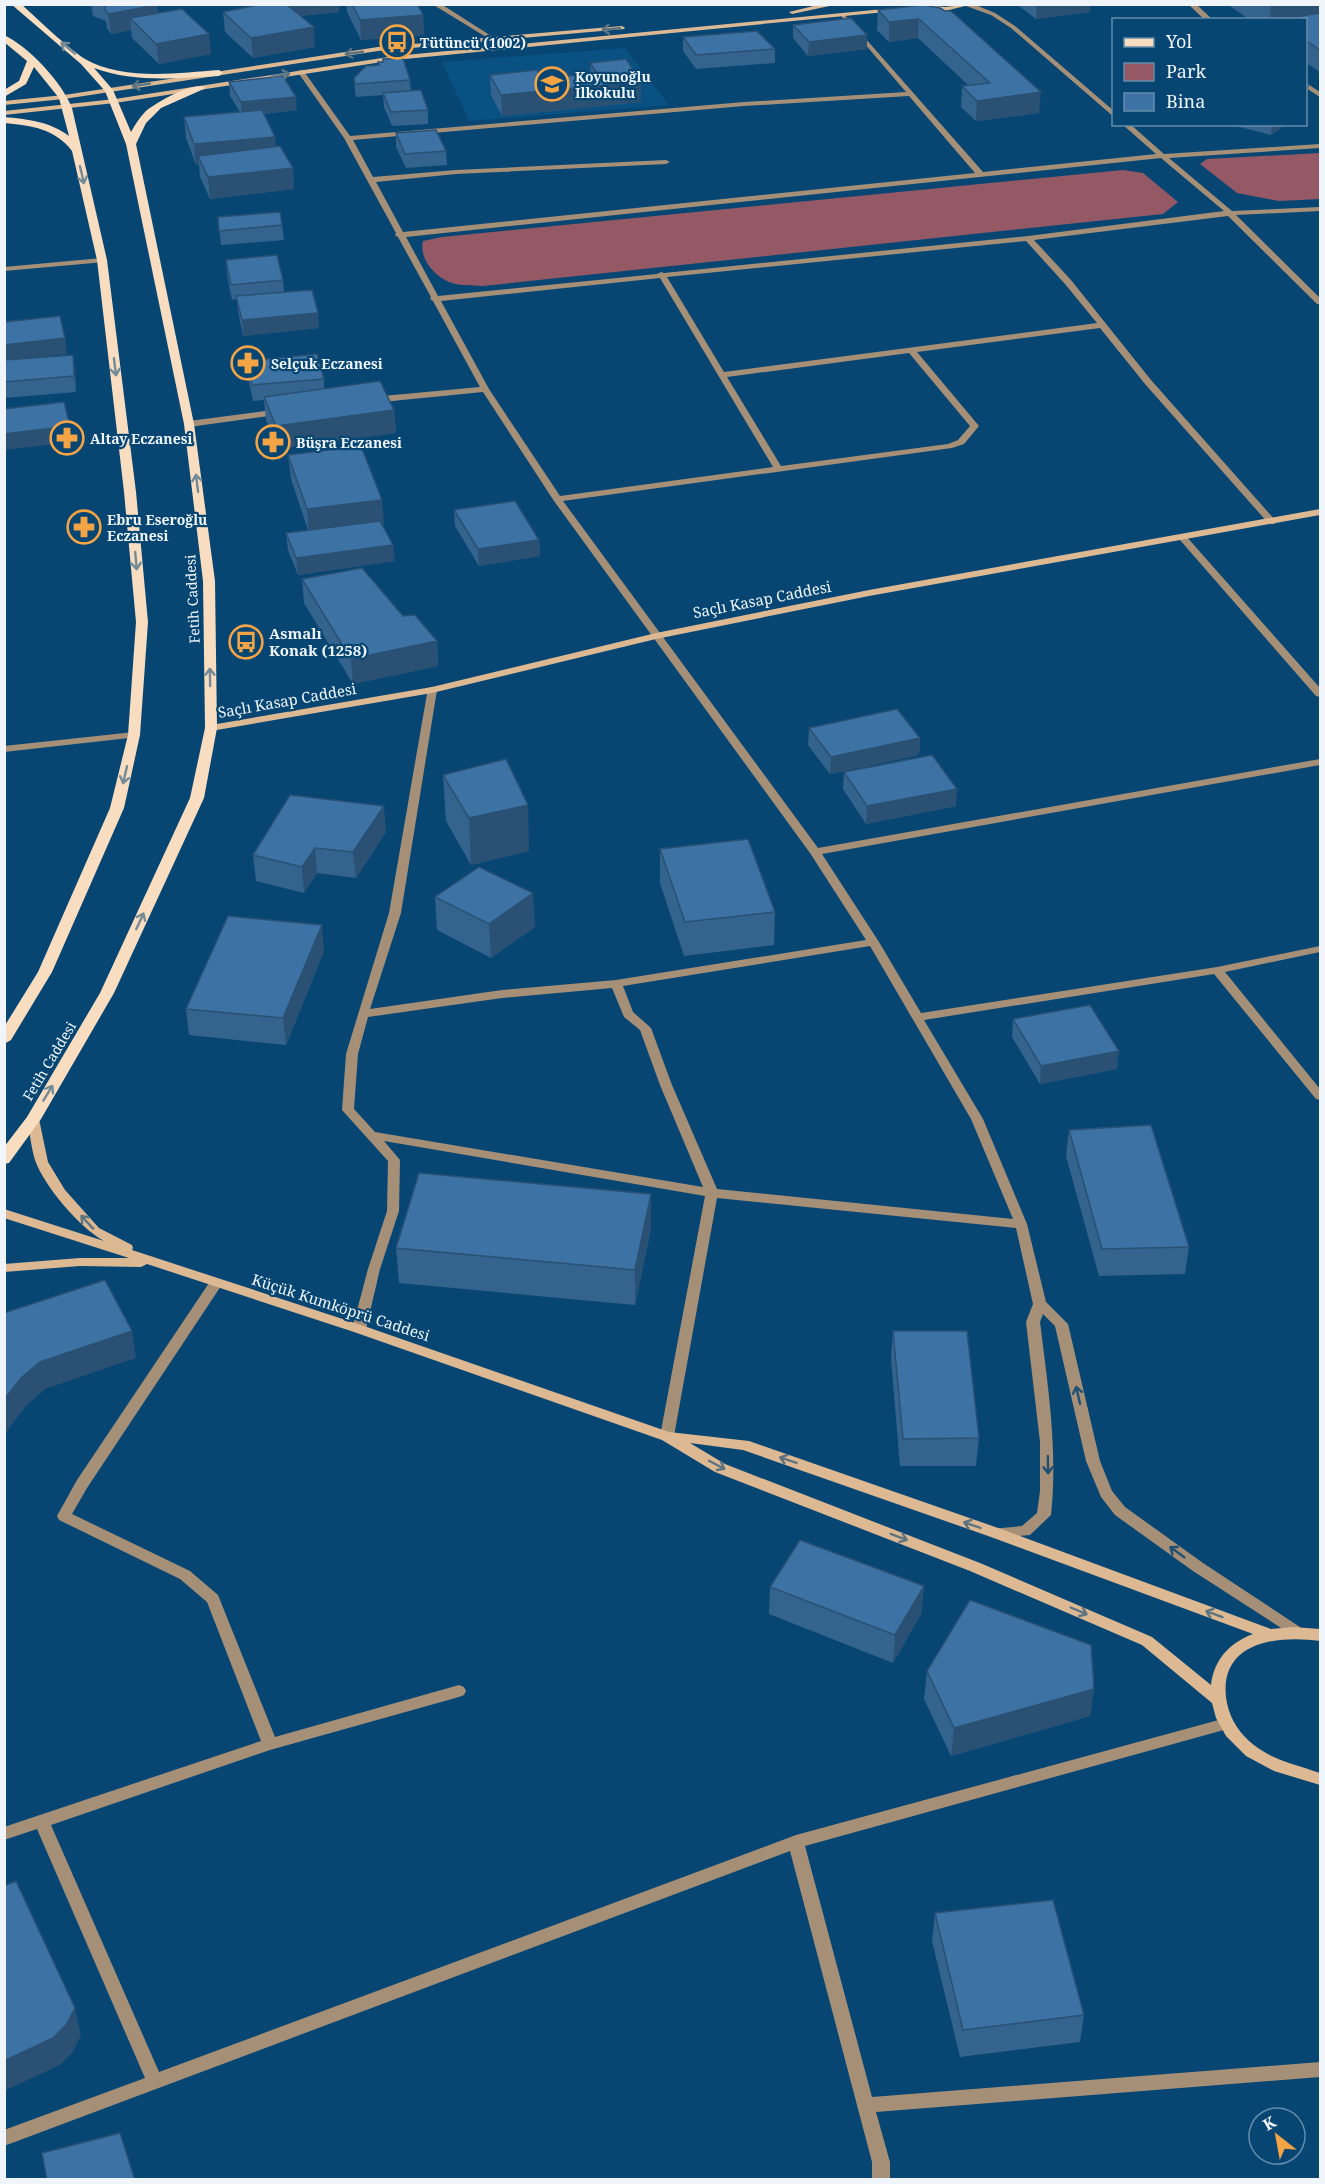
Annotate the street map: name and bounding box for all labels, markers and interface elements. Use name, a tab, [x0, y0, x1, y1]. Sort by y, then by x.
legend	[1112, 18, 1307, 126]
bus stop icon: Tütüncü (1002)	[379, 24, 415, 60]
one-way arrow	[602, 24, 622, 35]
text: Yol	[1165, 29, 1192, 53]
place label: Tütüncü (1002)	[420, 33, 526, 52]
one-way arrow	[60, 42, 76, 55]
one-way arrow	[345, 47, 365, 58]
text: Park	[1166, 59, 1206, 83]
school or university icon: Koyunoğlu İlkokulu	[534, 66, 570, 102]
place label: Koyunoğlu İlkokulu	[575, 67, 651, 102]
one-way arrow	[270, 69, 290, 80]
one-way arrow	[131, 80, 151, 91]
text: Bina	[1166, 89, 1205, 113]
one-way arrow	[77, 165, 89, 184]
pharmacy icon: Selçuk Eczanesi	[230, 345, 266, 381]
place label: Selçuk Eczanesi	[271, 354, 383, 373]
one-way arrow	[110, 356, 121, 376]
pharmacy icon: Altay Eczanesi	[49, 420, 85, 456]
pharmacy icon: Büşra Eczanesi	[255, 424, 291, 460]
place label: Altay Eczanesi	[90, 429, 192, 448]
place label: Büşra Eczanesi	[296, 433, 402, 452]
one-way arrow	[191, 473, 202, 493]
pharmacy icon: Ebru Eseroğlu Eczanesi	[66, 509, 102, 545]
place label: Ebru Eseroğlu Eczanesi	[107, 510, 207, 545]
one-way arrow	[131, 550, 142, 570]
street label: Fetih Caddesi	[180, 554, 204, 644]
street label: Saçlı Kasap Caddesi	[691, 576, 833, 622]
place label: Asmalı Konak (1258)	[269, 623, 367, 660]
bus stop icon: Asmalı Konak (1258)	[228, 624, 264, 660]
one-way arrow	[204, 668, 216, 688]
street label: Saçlı Kasap Caddesi	[216, 678, 358, 722]
one-way arrow	[119, 765, 130, 784]
one-way arrow	[135, 913, 147, 931]
street label: Fetih Caddesi	[18, 1017, 80, 1104]
one-way arrow	[42, 1085, 54, 1102]
one-way arrow	[80, 1214, 94, 1229]
street label: Küçük Kumköprü Caddesi	[250, 1269, 433, 1345]
one-way arrow	[1071, 1386, 1083, 1405]
one-way arrow	[779, 1453, 798, 1464]
one-way arrow	[1043, 1454, 1054, 1474]
one-way arrow	[708, 1460, 726, 1471]
one-way arrow	[963, 1518, 982, 1529]
one-way arrow	[889, 1532, 907, 1543]
one-way arrow	[1169, 1546, 1185, 1558]
one-way arrow	[1069, 1606, 1088, 1617]
one-way arrow	[1205, 1608, 1224, 1619]
north arrow	[1247, 2106, 1307, 2166]
text: K	[1259, 2111, 1280, 2136]

